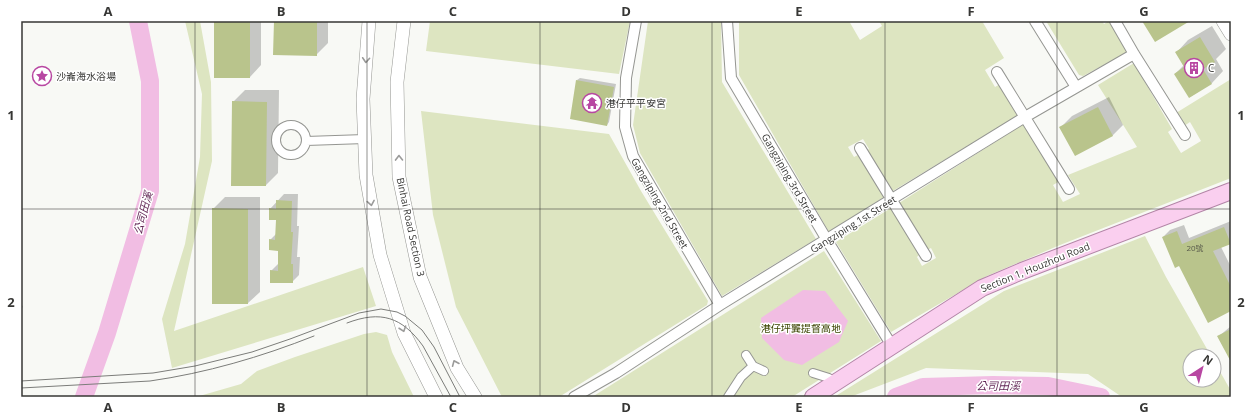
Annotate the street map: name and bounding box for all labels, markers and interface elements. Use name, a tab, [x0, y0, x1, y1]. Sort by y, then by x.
text: A	[104, 2, 113, 20]
text: B	[277, 2, 286, 20]
text: C	[449, 2, 457, 20]
text: D	[621, 2, 631, 20]
text: E	[795, 2, 803, 20]
text: F	[967, 2, 975, 20]
text: G	[1139, 2, 1149, 20]
one-way arrow	[361, 57, 370, 63]
building icon: C	[1183, 57, 1205, 79]
place label: C	[1208, 61, 1214, 75]
place icon: 沙崙海水浴場	[31, 65, 53, 87]
place label: 沙崙海水浴場	[56, 69, 116, 83]
temple icon: 港仔平平安宮	[581, 92, 603, 114]
place label: 港仔平平安宮	[606, 96, 666, 110]
text: 1	[7, 106, 15, 124]
text: 1	[1237, 106, 1245, 124]
street label: Gangziping 3rd Street	[759, 131, 821, 226]
one-way arrow	[395, 155, 403, 161]
street label: Gangziping 2nd Street	[628, 155, 692, 251]
street label: Binhai Road Section 3	[394, 176, 428, 278]
water label: 公司田溪	[130, 188, 156, 236]
street label: Gangziping 1st Street	[807, 192, 899, 256]
one-way arrow	[366, 200, 375, 206]
street label: Section 1, Houzhou Road	[978, 239, 1092, 295]
house number: 20號	[1186, 242, 1204, 253]
text: 2	[7, 293, 15, 311]
text: 2	[1237, 293, 1245, 311]
park label: 港仔坪龔提督高地	[761, 321, 841, 335]
one-way arrow	[398, 325, 407, 332]
north arrow	[1182, 348, 1222, 388]
text: N	[1200, 351, 1216, 368]
one-way arrow	[452, 360, 460, 368]
water label: 公司田溪	[976, 378, 1022, 393]
text: A	[104, 398, 113, 416]
text: B	[277, 398, 286, 416]
text: C	[449, 398, 457, 416]
text: D	[621, 398, 631, 416]
text: E	[795, 398, 803, 416]
text: F	[967, 398, 975, 416]
text: G	[1139, 398, 1149, 416]

